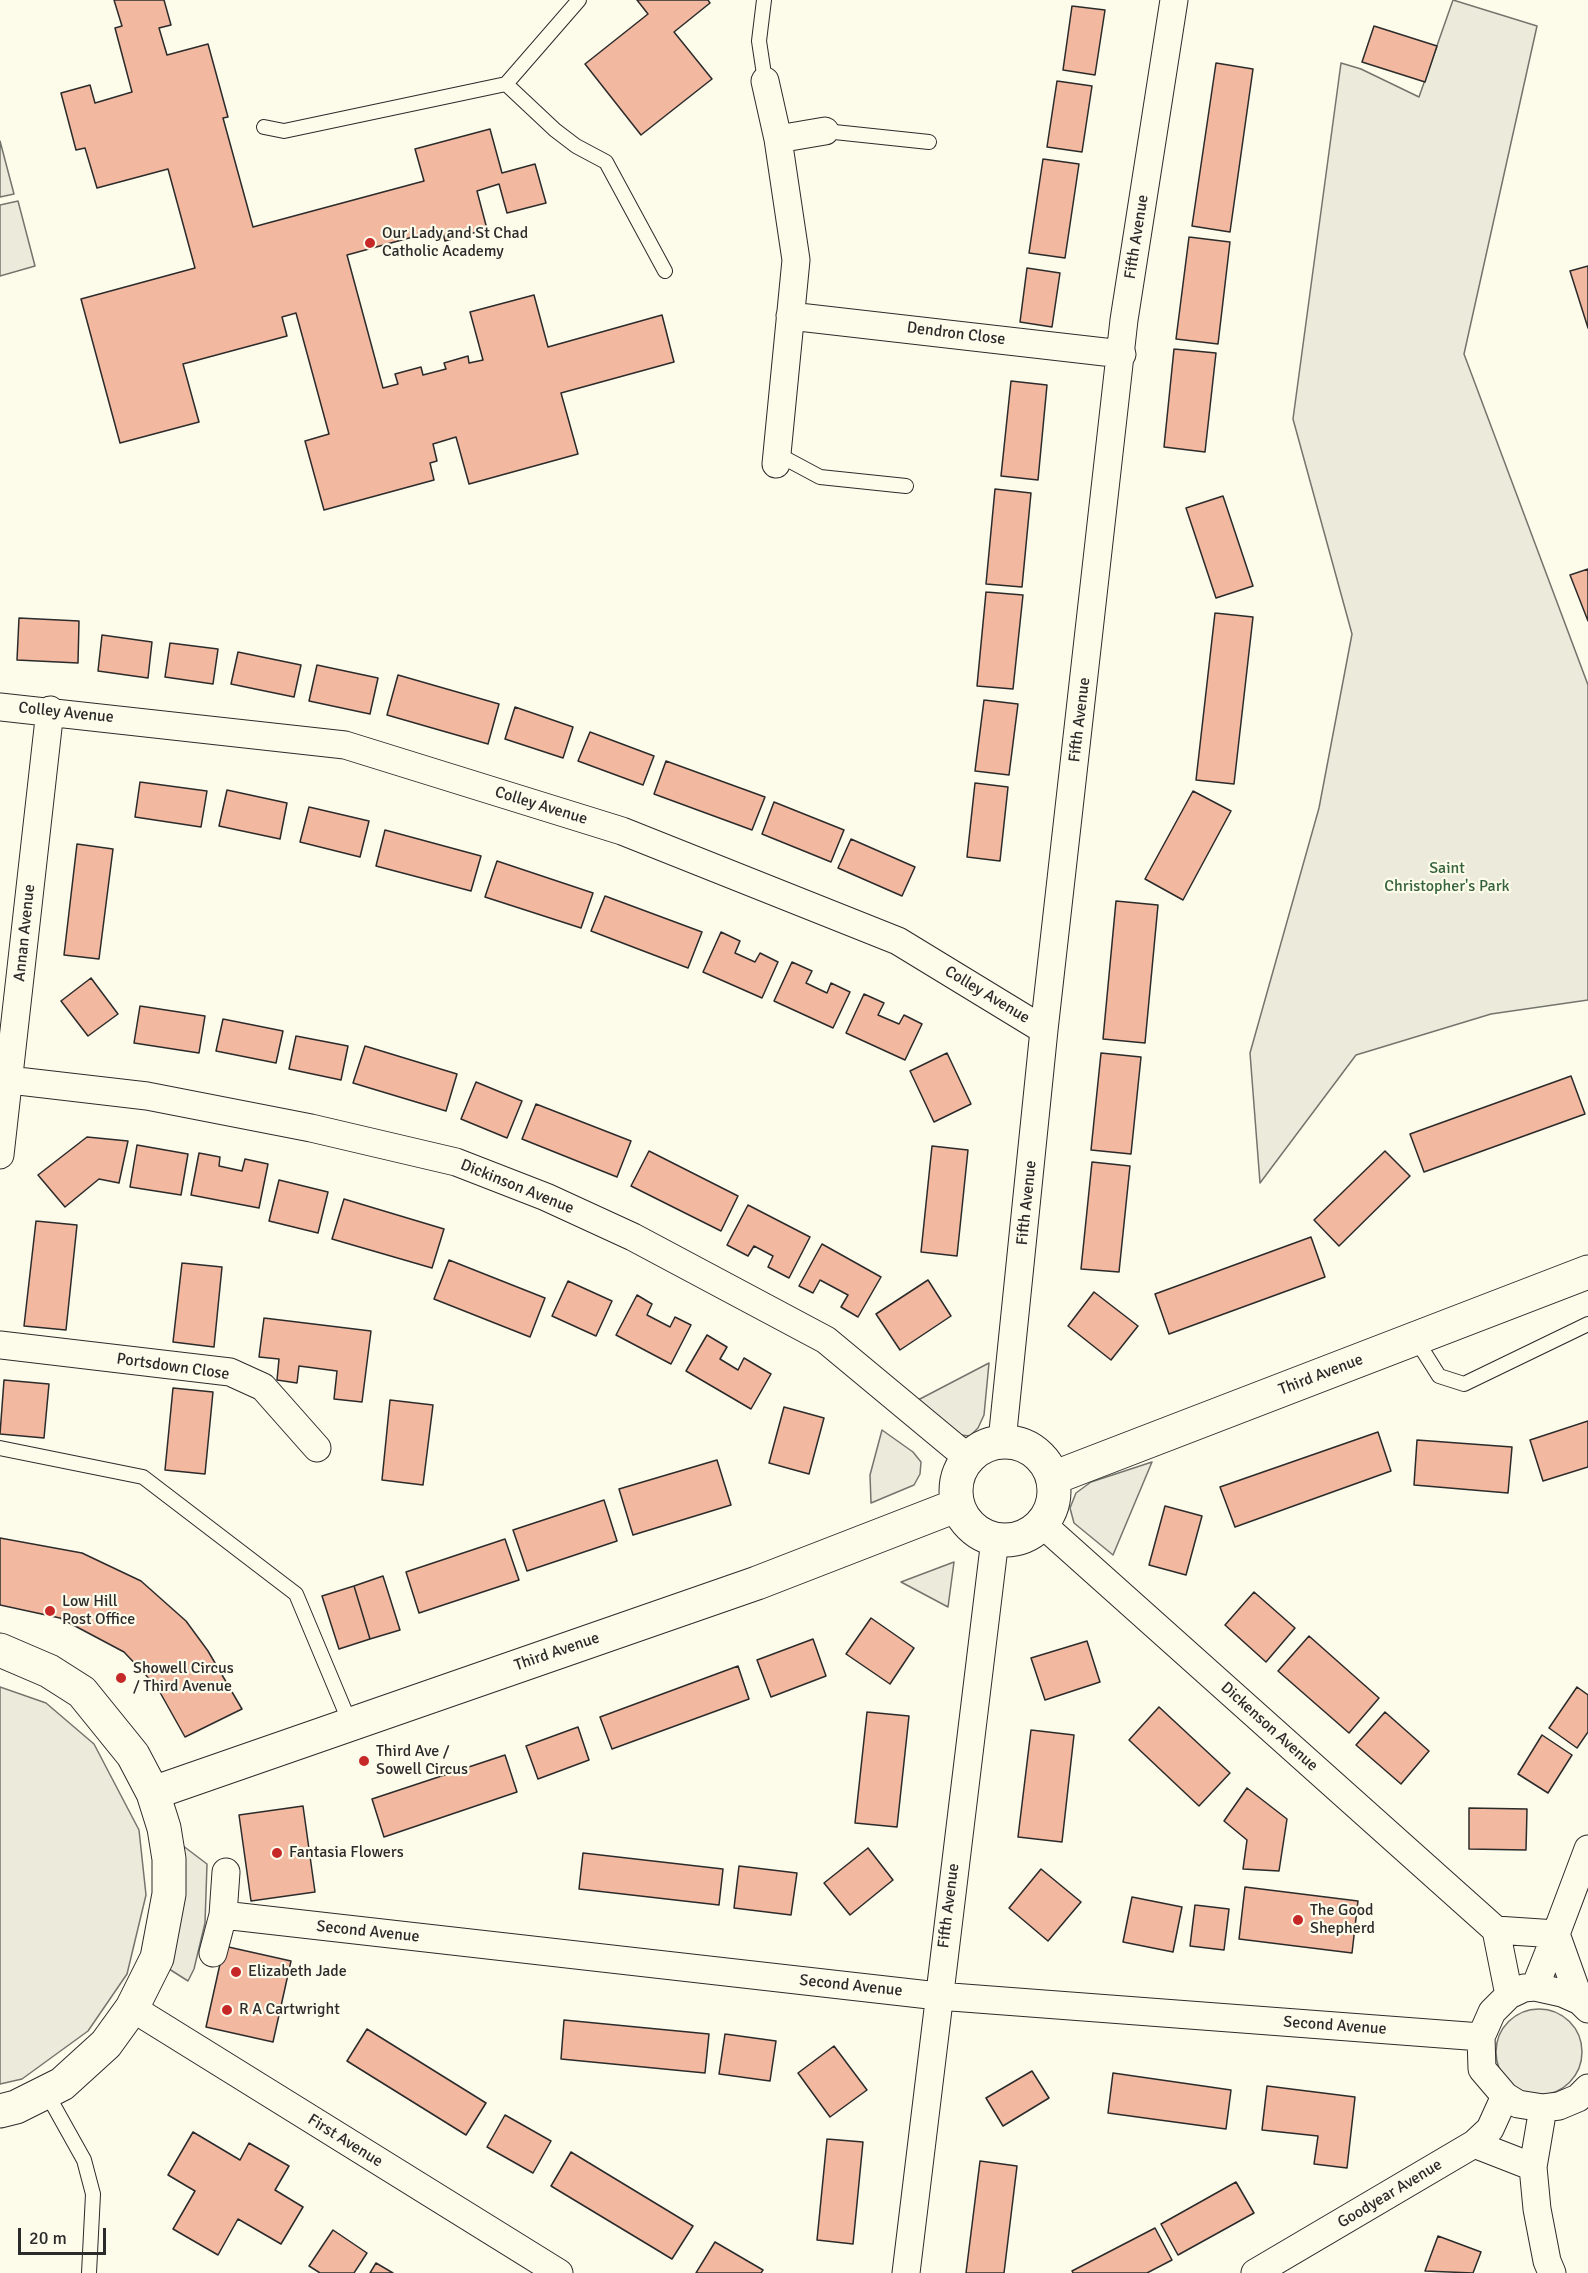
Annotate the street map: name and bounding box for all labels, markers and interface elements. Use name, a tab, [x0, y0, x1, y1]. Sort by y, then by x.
street label: Fifth Avenue	[1121, 193, 1153, 281]
place label: Our Lady and St Chad Catholic Academy	[382, 224, 528, 262]
marker: Our Lady and St Chad Catholic Academy	[363, 236, 377, 250]
street label: Dendron Close	[906, 318, 1006, 350]
street label: Fifth Avenue	[1065, 676, 1095, 764]
street label: Colley Avenue	[17, 698, 115, 728]
street label: Colley Avenue	[492, 783, 590, 829]
park label: Saint Christopher's Park	[1384, 859, 1510, 897]
street label: Annan Avenue	[10, 883, 40, 983]
street label: Colley Avenue	[941, 962, 1033, 1028]
street label: Dickinson Avenue	[457, 1155, 577, 1219]
street label: Fifth Avenue	[1013, 1160, 1041, 1246]
street label: Portsdown Close	[115, 1350, 231, 1384]
street label: Third Avenue	[1276, 1350, 1366, 1400]
place label: Low Hill Post Office	[62, 1592, 135, 1630]
marker: Low Hill Post Office	[43, 1604, 57, 1618]
street label: Third Avenue	[512, 1628, 602, 1676]
place label: Showell Circus / Third Avenue	[133, 1659, 234, 1697]
marker: Showell Circus / Third Avenue	[114, 1671, 128, 1685]
street label: Dickenson Avenue	[1216, 1678, 1322, 1776]
place label: Third Ave / Sowell Circus	[376, 1742, 468, 1780]
marker: Third Ave / Sowell Circus	[357, 1754, 371, 1768]
place label: Fantasia Flowers	[289, 1843, 404, 1863]
marker: Fantasia Flowers	[270, 1846, 284, 1860]
street label: Fifth Avenue	[934, 1862, 964, 1950]
place label: The Good Shepherd	[1310, 1901, 1375, 1939]
marker: The Good Shepherd	[1291, 1913, 1305, 1927]
street label: Second Avenue	[316, 1917, 420, 1947]
place label: Elizabeth Jade	[248, 1962, 347, 1982]
marker: Elizabeth Jade	[229, 1965, 243, 1979]
street label: Second Avenue	[799, 1971, 903, 2001]
place label: R A Cartwright	[239, 2000, 340, 2020]
marker: R A Cartwright	[220, 2003, 234, 2017]
street label: Second Avenue	[1283, 2013, 1387, 2039]
street label: First Avenue	[304, 2110, 386, 2172]
street label: Goodyear Avenue	[1334, 2155, 1446, 2233]
scale bar	[21, 2216, 110, 2254]
text: 20 m	[29, 2227, 67, 2249]

